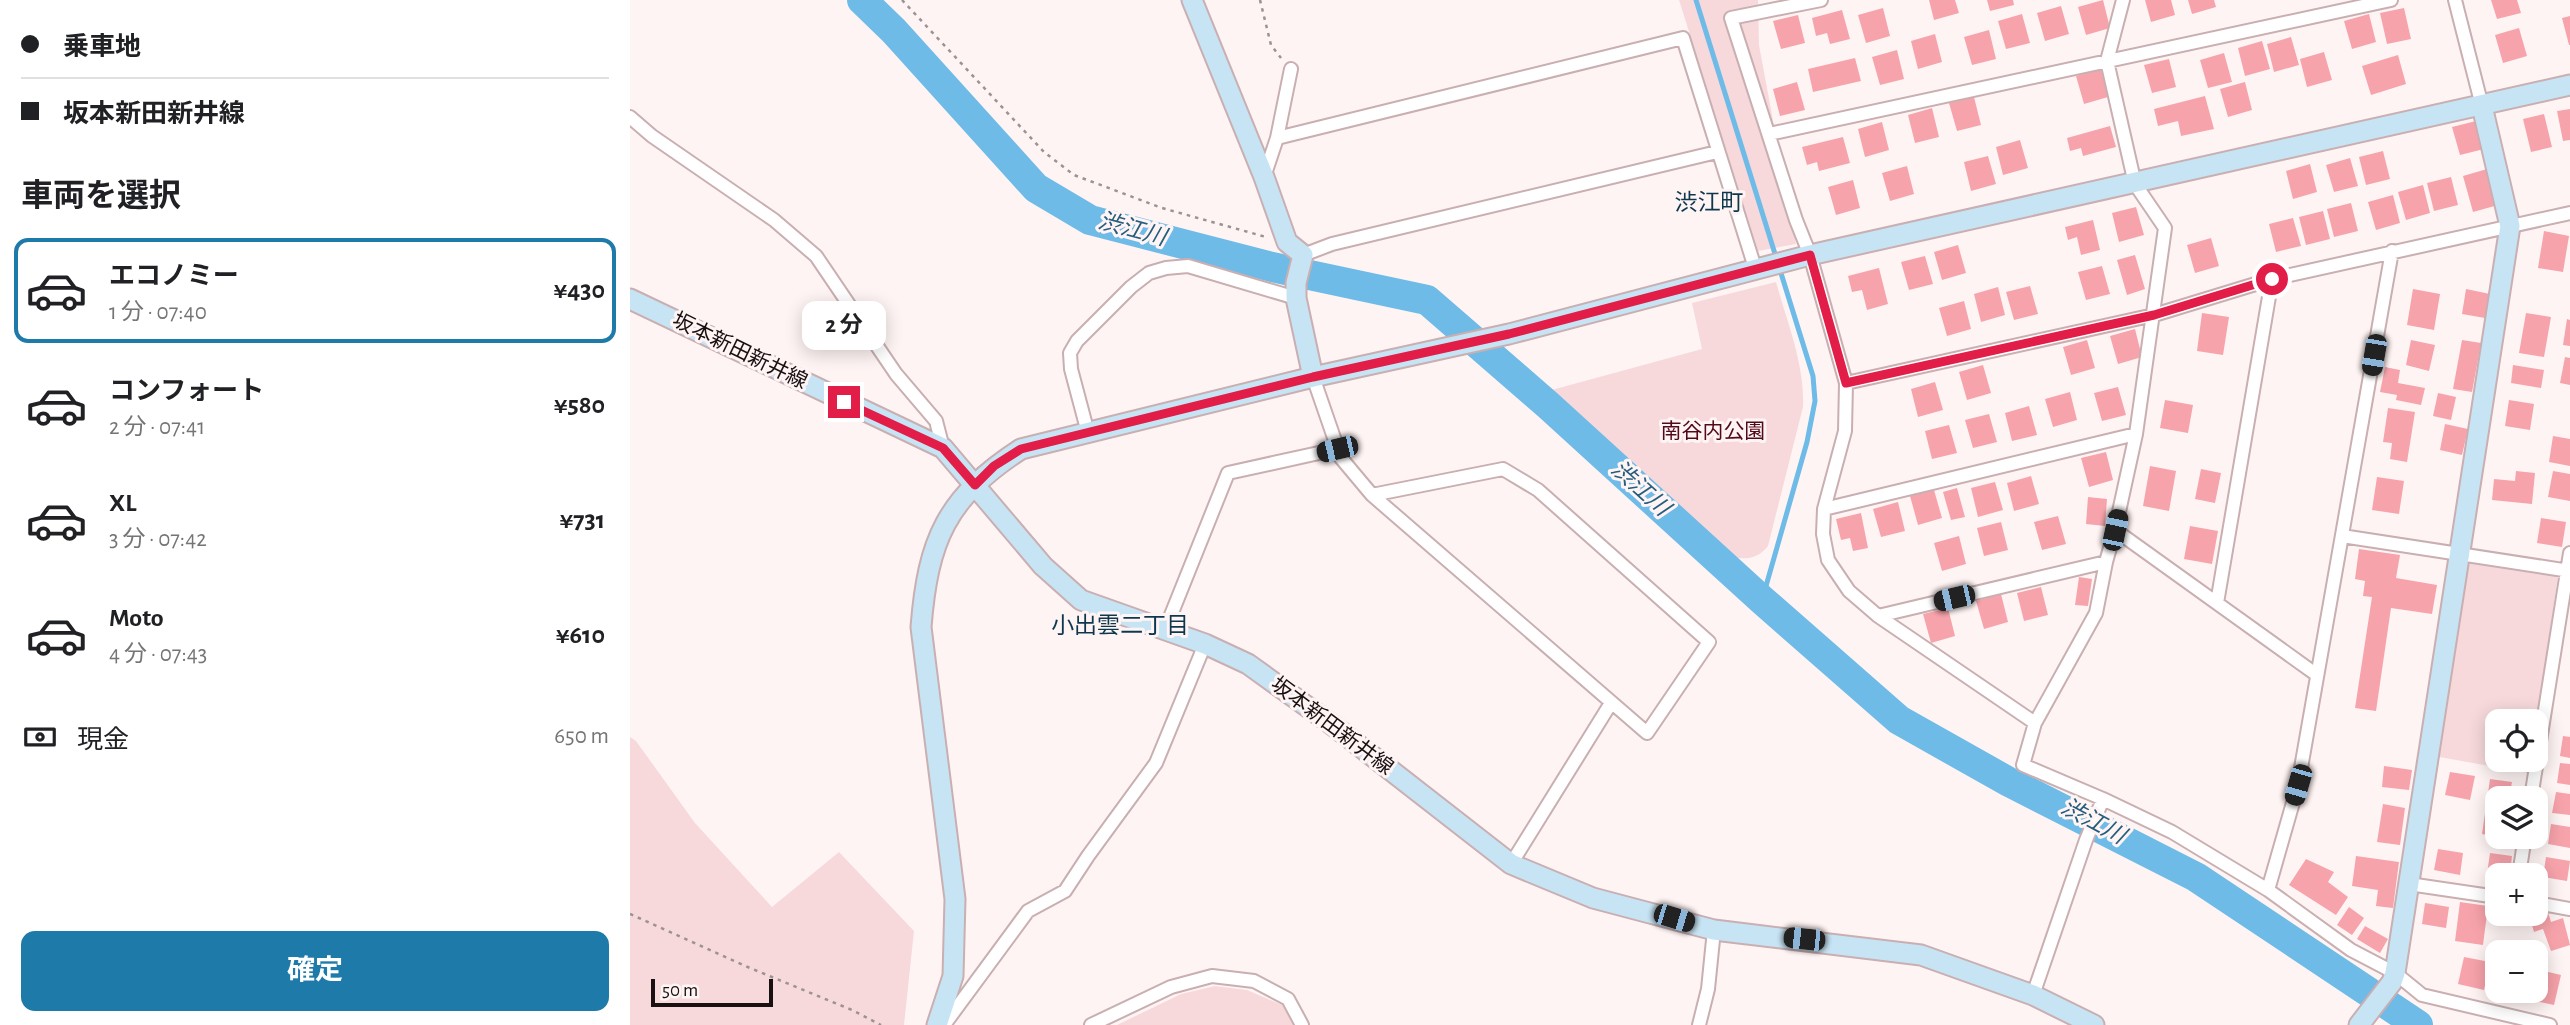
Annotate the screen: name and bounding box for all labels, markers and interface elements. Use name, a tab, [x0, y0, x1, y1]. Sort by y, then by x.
text: 乗車地	[63, 34, 141, 60]
text: 坂本新田新井線	[63, 101, 245, 127]
text: 車両を選択	[21, 180, 181, 212]
district label: 渋江町	[1675, 190, 1744, 215]
water label: 渋江川	[1096, 208, 1172, 251]
icon: car	[25, 259, 88, 322]
text: エコノミー	[109, 263, 239, 289]
route start	[2256, 263, 2288, 295]
text: ¥430	[553, 277, 605, 303]
callout: 2 分	[802, 300, 886, 350]
text: 1 分 · 07:40	[109, 301, 207, 324]
street label: 坂本新田新井線	[669, 308, 811, 393]
text: 2 分	[825, 314, 863, 337]
car	[2361, 332, 2388, 378]
icon: car	[25, 374, 88, 437]
text: コンフォート	[109, 378, 264, 404]
route end	[828, 386, 860, 418]
text: ¥580	[554, 392, 605, 418]
text: 2 分 · 07:41	[109, 416, 205, 439]
park label: 南谷内公園	[1661, 420, 1766, 442]
car	[1315, 434, 1360, 464]
water label: 渋江川	[1607, 456, 1677, 523]
icon: car	[25, 489, 88, 552]
text: XL	[109, 490, 136, 516]
text: ¥731	[560, 507, 605, 533]
car	[2101, 507, 2130, 553]
text: 3 分 · 07:42	[109, 528, 207, 551]
car	[1932, 583, 1977, 613]
icon: car	[25, 604, 88, 667]
text: Moto	[109, 605, 164, 631]
district label: 小出雲二丁目	[1051, 613, 1189, 638]
text: ¥610	[556, 622, 605, 648]
text: 4 分 · 07:43	[109, 643, 207, 666]
street label: 坂本新田新井線	[1267, 673, 1398, 779]
map controls	[2485, 709, 2548, 1003]
button: locate	[2485, 709, 2548, 772]
icon: cash	[21, 718, 59, 756]
text: 650 m	[554, 725, 609, 748]
text: 現金	[77, 727, 129, 753]
car	[2283, 762, 2314, 808]
button: layers	[2485, 786, 2548, 849]
water label: 渋江川	[2057, 794, 2132, 850]
button: +	[2485, 863, 2548, 926]
car	[1651, 902, 1698, 934]
car	[1783, 926, 1826, 952]
button: 確定	[21, 931, 609, 1011]
button: −	[2485, 940, 2548, 1003]
scale bar	[651, 976, 774, 1008]
text: 50 m	[662, 981, 698, 1000]

